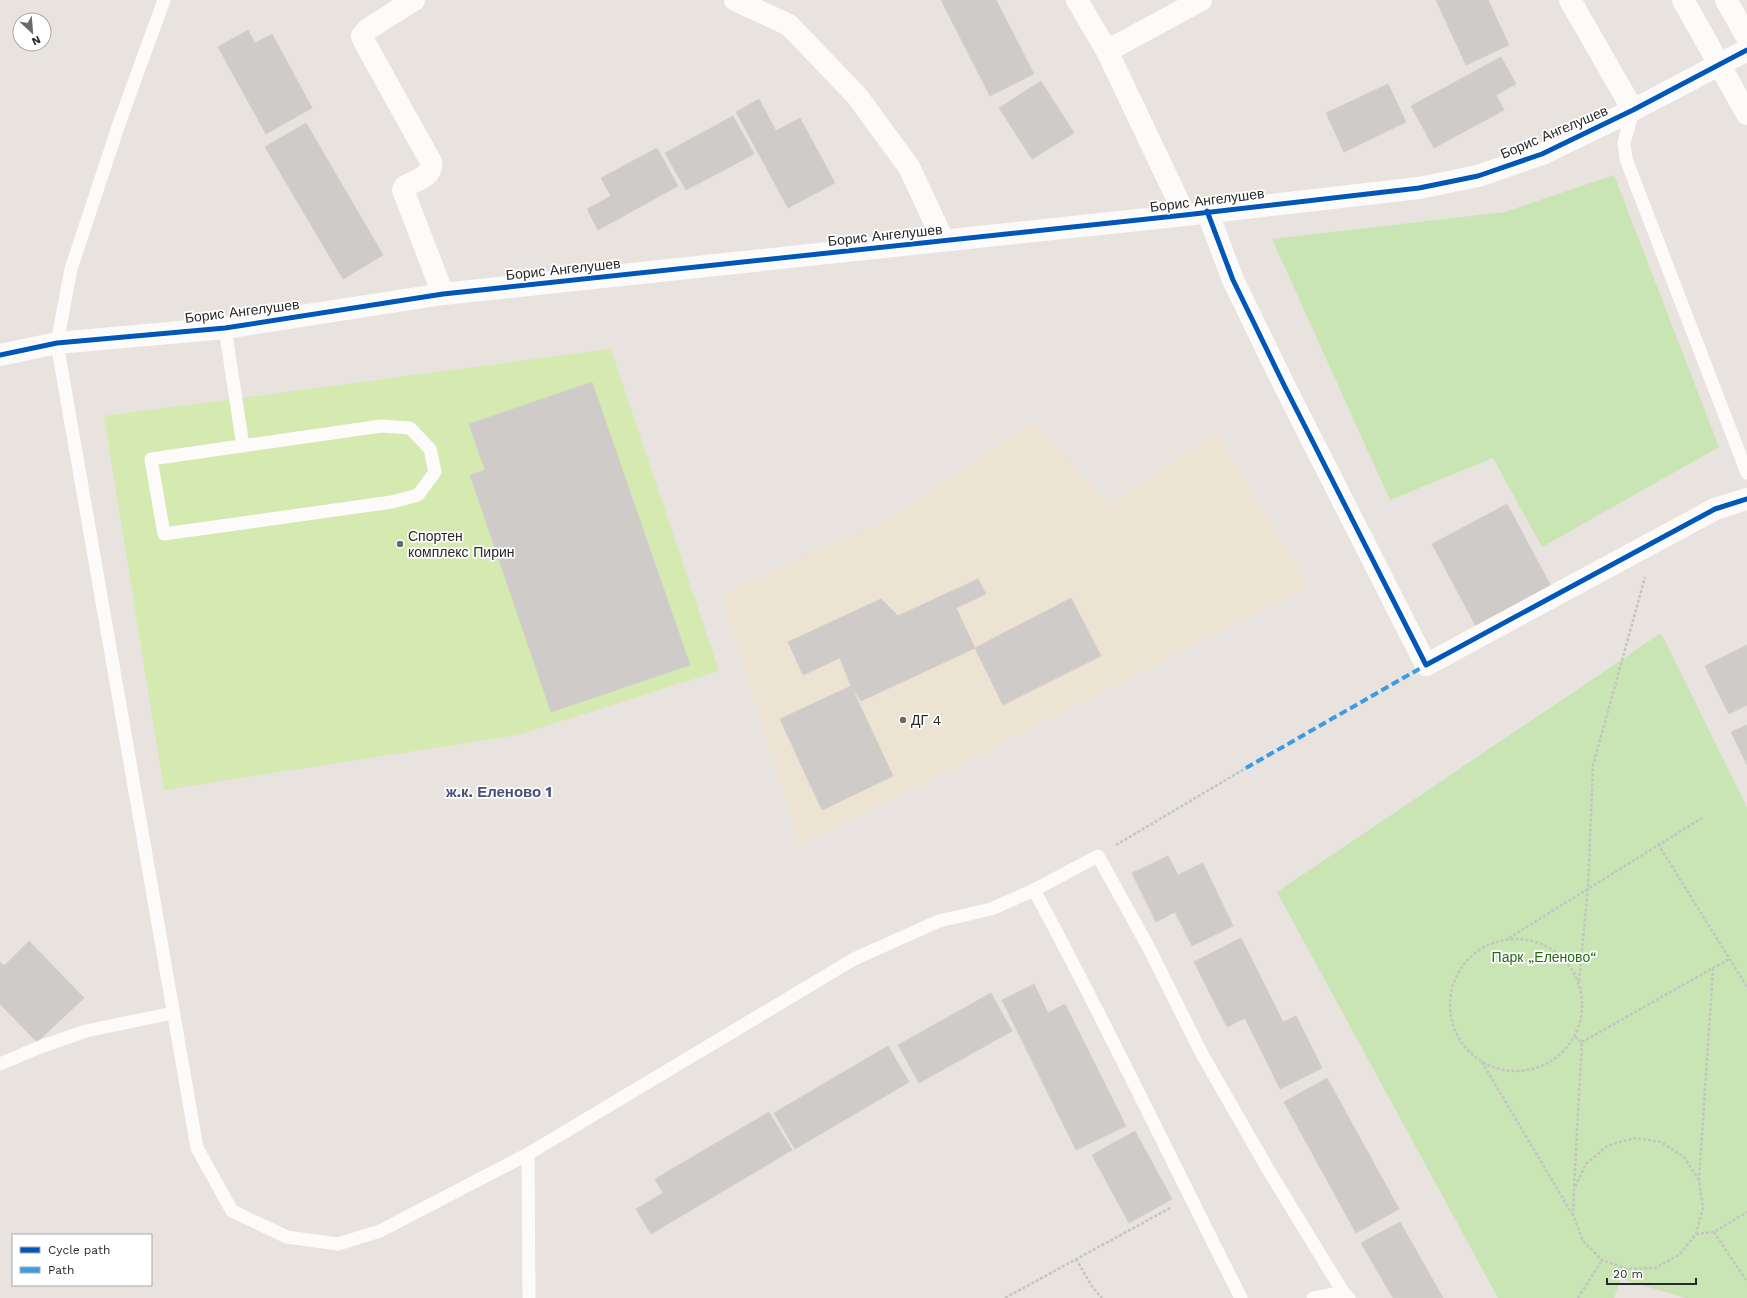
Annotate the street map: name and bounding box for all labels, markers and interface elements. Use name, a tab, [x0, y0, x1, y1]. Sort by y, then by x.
north arrow	[12, 12, 52, 52]
text: N	[30, 33, 43, 48]
street label: Борис Ангелушев	[1498, 102, 1610, 162]
street label: Борис Ангелушев	[1149, 185, 1265, 215]
street label: Борис Ангелушев	[827, 221, 943, 249]
street label: Борис Ангелушев	[505, 255, 621, 283]
street label: Борис Ангелушев	[184, 296, 300, 326]
place label: Спортен комплекс Пирин	[408, 528, 515, 560]
marker: Спортен комплекс Пирин	[395, 539, 405, 549]
place label: ДГ 4	[911, 712, 941, 728]
marker: ДГ 4	[898, 715, 908, 725]
district label: ж.к. Еленово 1	[445, 783, 552, 801]
park label: Парк „Еленово“	[1492, 949, 1596, 965]
legend	[12, 1234, 152, 1286]
text: Cycle path	[48, 1243, 110, 1257]
scale bar	[1607, 1260, 1696, 1286]
text: Path	[48, 1263, 74, 1277]
text: 20 m	[1613, 1267, 1643, 1281]

